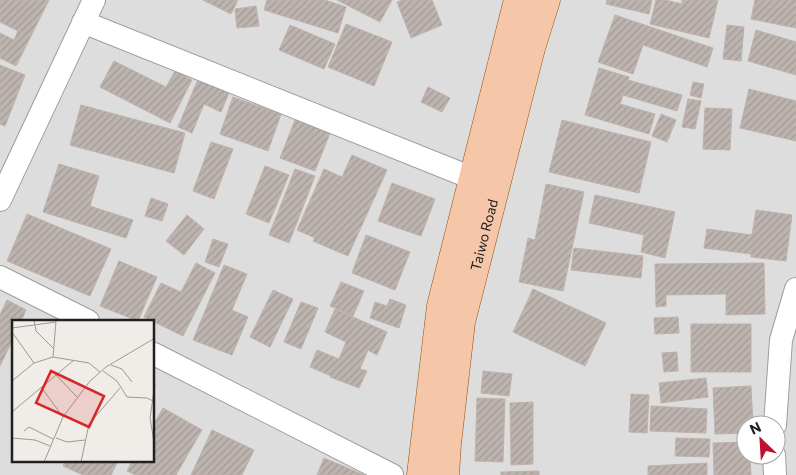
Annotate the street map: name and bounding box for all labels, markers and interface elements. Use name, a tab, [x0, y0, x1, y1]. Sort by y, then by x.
street label: Taiwo Road	[466, 197, 501, 272]
inset map	[12, 320, 155, 462]
north arrow	[736, 415, 786, 465]
text: N	[747, 418, 764, 438]

